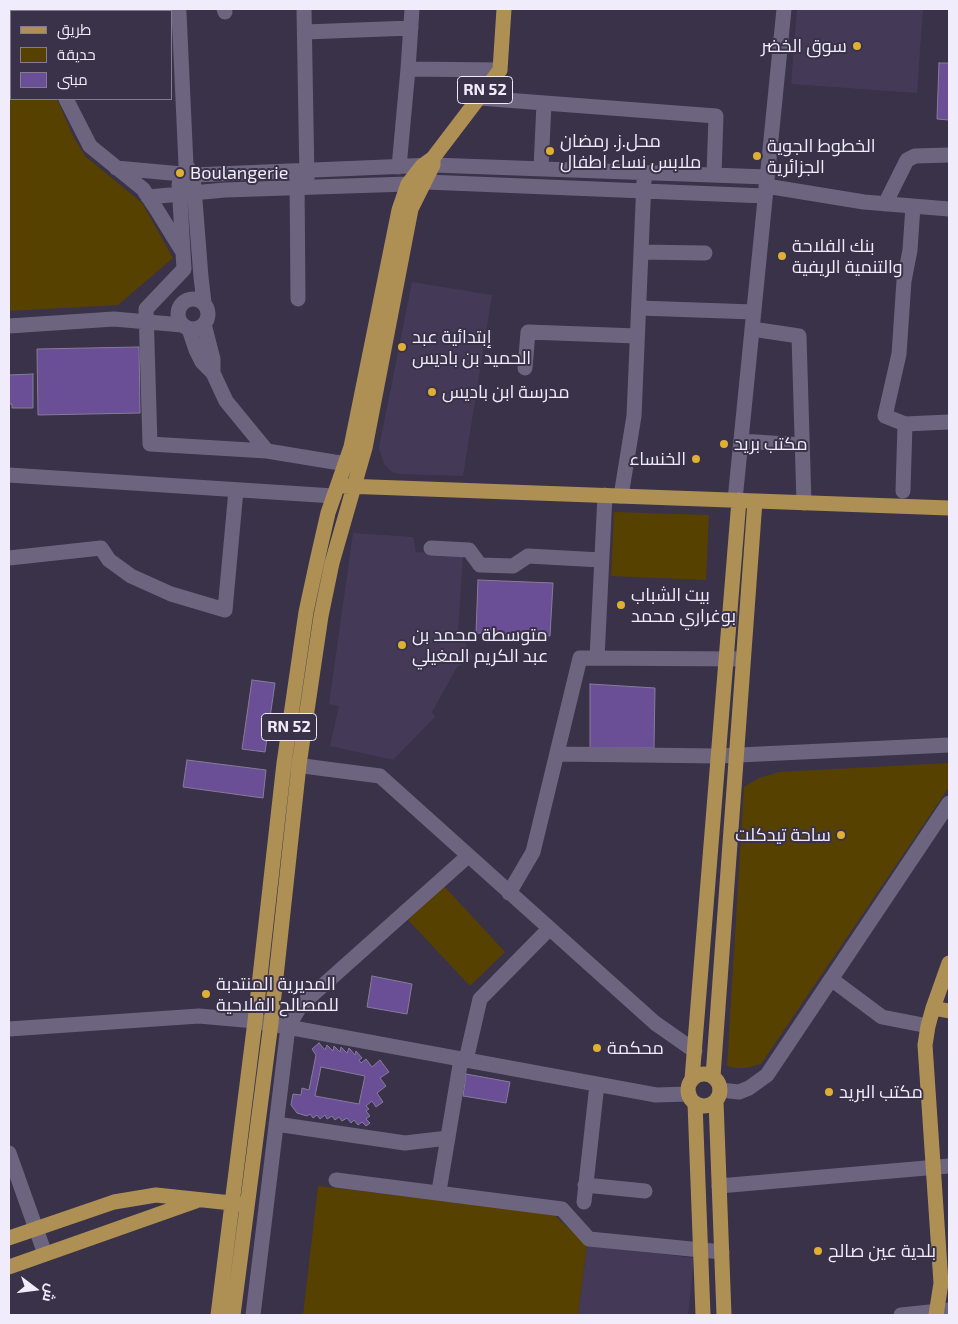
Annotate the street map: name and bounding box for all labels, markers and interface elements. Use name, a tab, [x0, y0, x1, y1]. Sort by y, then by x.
legend	[10, 10, 172, 100]
text: طريق	[57, 20, 91, 38]
place label: سوق الخضر	[761, 35, 847, 57]
marker: سوق الخضر	[851, 40, 863, 52]
text: حديقة	[57, 45, 96, 63]
text: مبنى	[57, 70, 88, 88]
road number: RN 52	[458, 76, 512, 104]
place label: محل.ز. رمضان ملابس نساء اطفال	[560, 130, 701, 172]
place label: الخطوط الجوية الجزائرية	[767, 135, 876, 178]
marker: محل.ز. رمضان ملابس نساء اطفال	[544, 145, 556, 157]
marker: الخطوط الجوية الجزائرية	[751, 150, 763, 162]
place label: Boulangerie	[190, 162, 288, 184]
marker: Boulangerie	[174, 167, 186, 179]
place label: بنك الفلاحة والتنمية الريفية	[792, 235, 903, 278]
marker: بنك الفلاحة والتنمية الريفية	[776, 250, 788, 262]
place label: إبتدائية عبد الحميد بن باديس	[412, 326, 531, 368]
marker: إبتدائية عبد الحميد بن باديس	[396, 341, 408, 353]
place label: مدرسة ابن باديس	[442, 381, 570, 403]
marker: مدرسة ابن باديس	[426, 386, 438, 398]
place label: مكتب بريد	[734, 433, 807, 455]
marker: مكتب بريد	[718, 438, 730, 450]
place label: الخنساء	[629, 448, 686, 470]
marker: الخنساء	[690, 453, 702, 465]
place label: بيت الشباب بوغراري محمد	[631, 584, 736, 626]
marker: بيت الشباب بوغراري محمد	[615, 599, 627, 611]
place label: متوسطة محمد بن عبد الكريم المغيلي	[412, 624, 548, 666]
marker: متوسطة محمد بن عبد الكريم المغيلي	[396, 639, 408, 651]
road number: RN 52	[262, 714, 316, 740]
place label: ساحة تيدكلت	[735, 824, 831, 846]
marker: ساحة تيدكلت	[835, 829, 847, 841]
place label: المديرية المنتدبة للمصالح الفلاحية	[216, 973, 339, 1016]
marker: المديرية المنتدبة للمصالح الفلاحية	[200, 988, 212, 1000]
place label: محكمة	[607, 1037, 664, 1059]
marker: محكمة	[591, 1042, 603, 1054]
place label: مكتب البريد	[839, 1081, 923, 1103]
marker: مكتب البريد	[823, 1086, 835, 1098]
place label: بلدية عين صالح	[828, 1240, 936, 1262]
marker: بلدية عين صالح	[812, 1245, 824, 1257]
north arrow	[10, 1264, 60, 1314]
text: ش	[39, 1282, 61, 1304]

